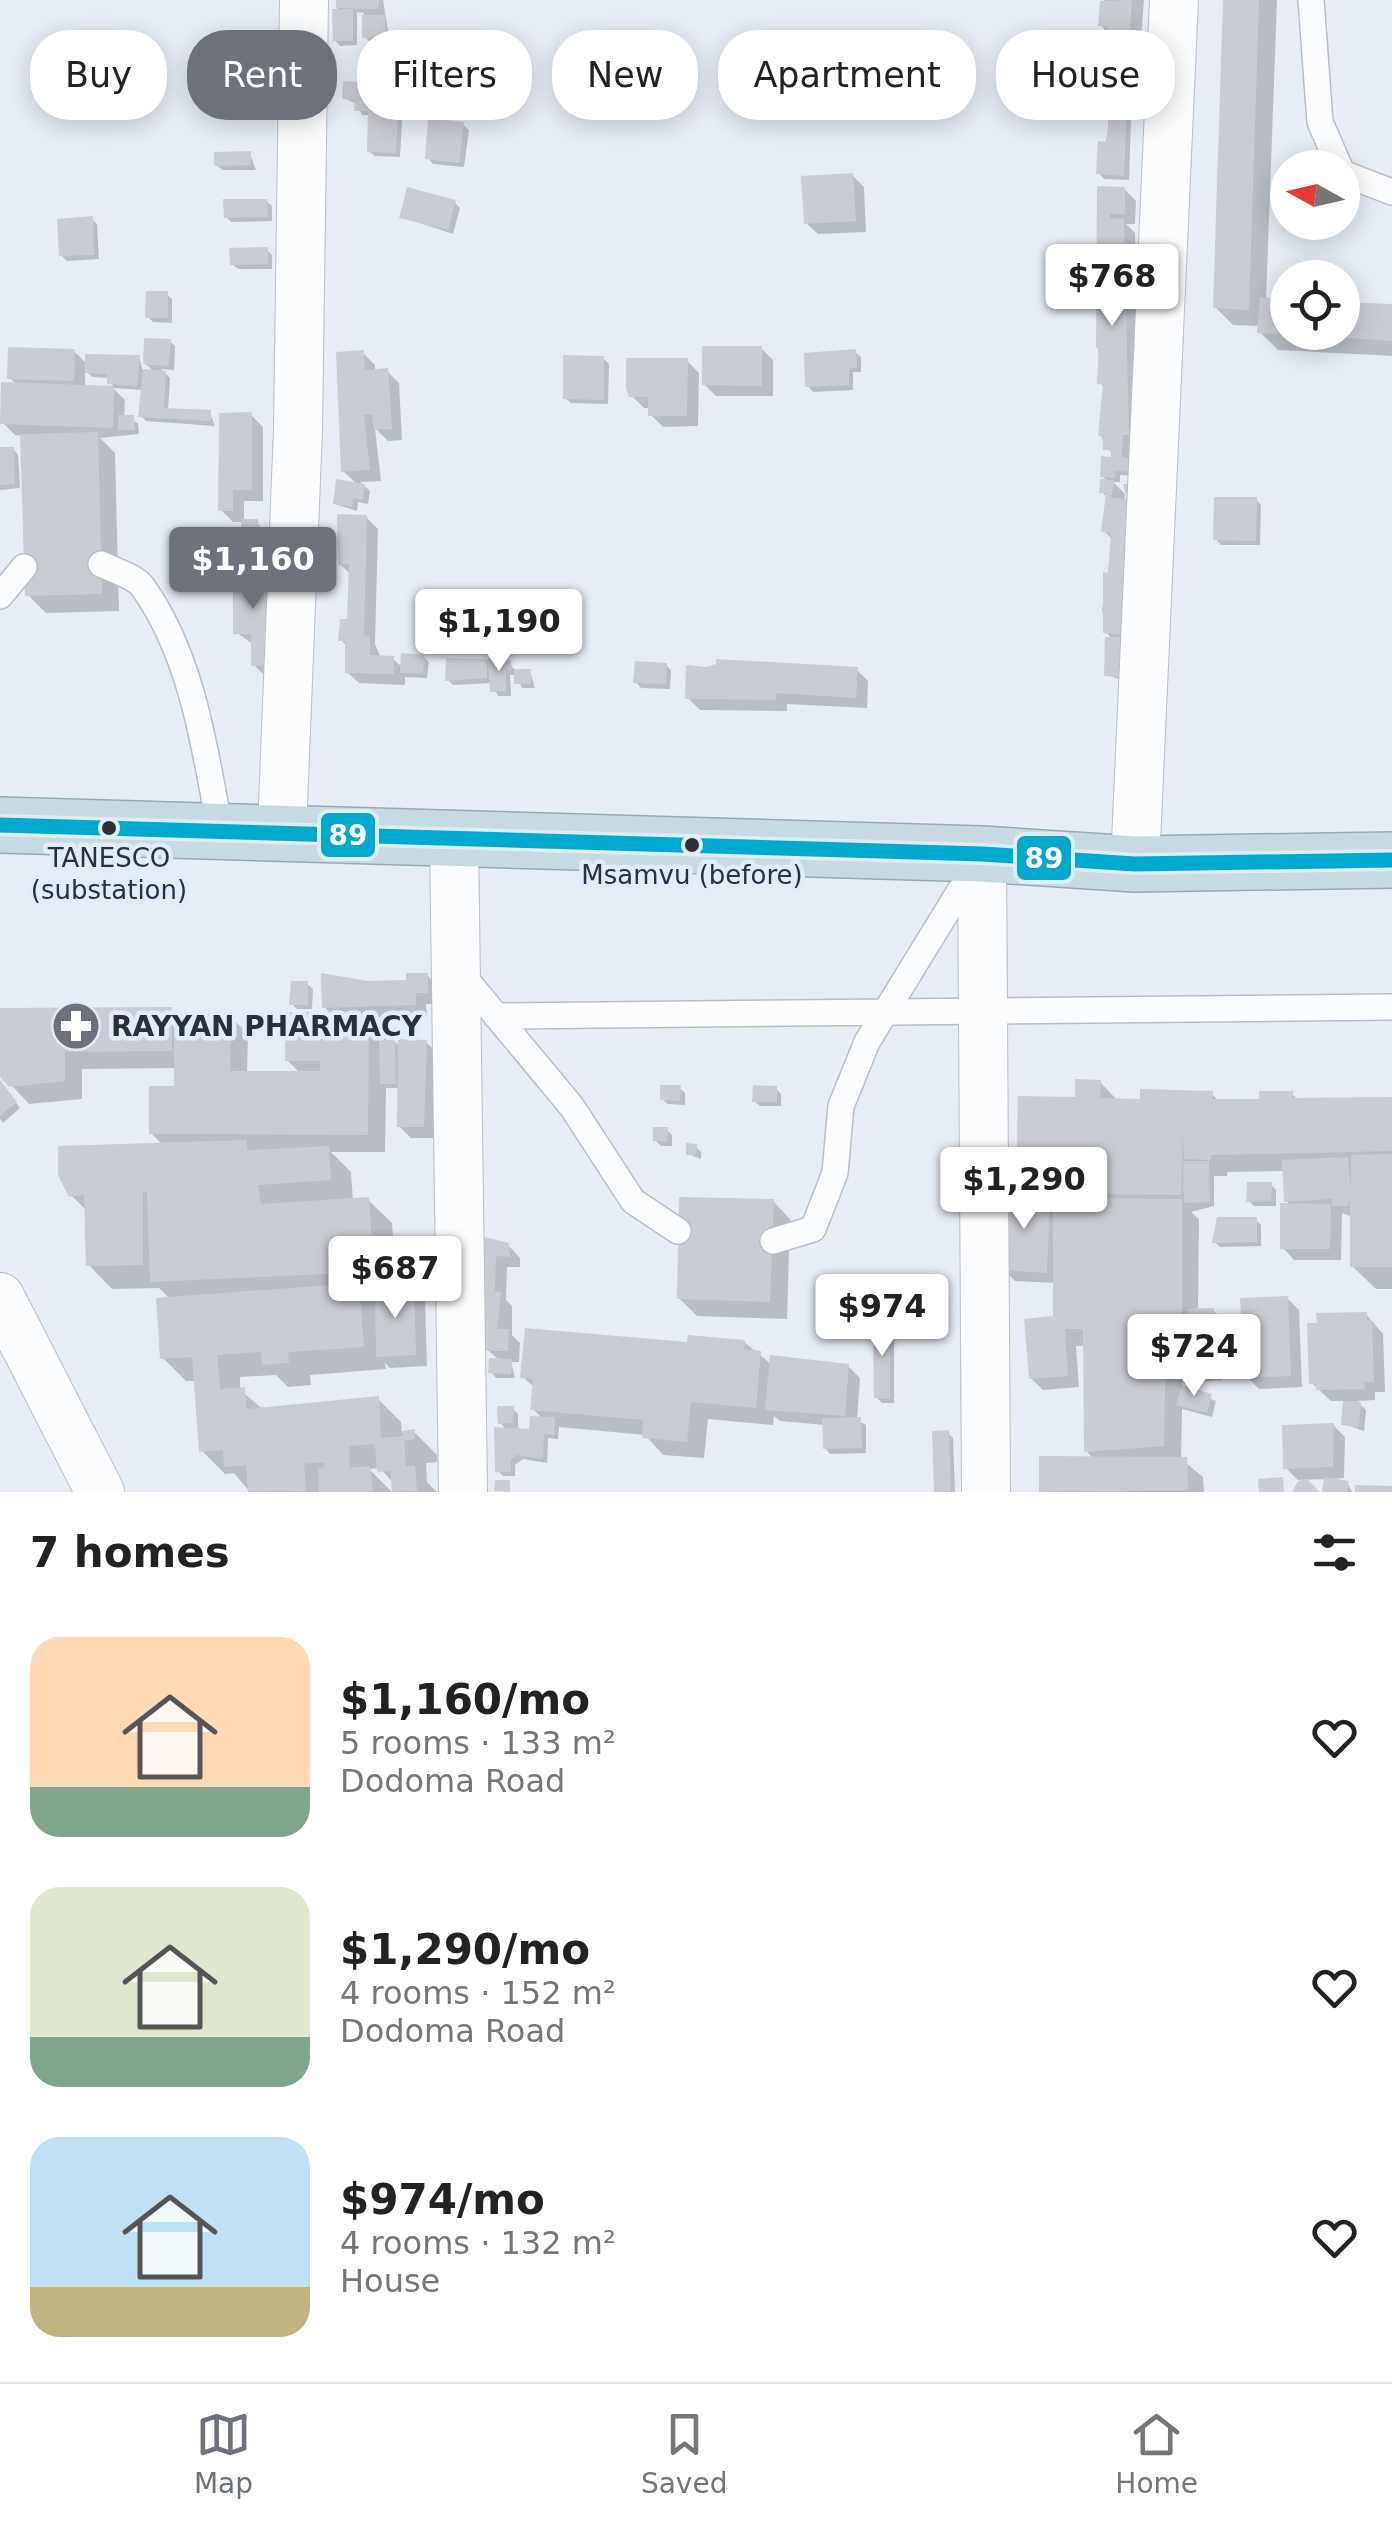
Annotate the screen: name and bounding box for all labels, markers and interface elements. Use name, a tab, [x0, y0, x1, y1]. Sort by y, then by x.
chip: Buy	[30, 30, 167, 120]
chip: Rent	[187, 30, 337, 120]
chip: Filters	[357, 30, 532, 120]
chip: New	[552, 30, 698, 120]
chip: Apartment	[718, 30, 976, 120]
chip: House	[996, 30, 1175, 120]
north arrow	[1270, 150, 1360, 240]
map controls	[1270, 150, 1360, 350]
pin: $768	[1053, 244, 1171, 329]
text: $768	[1067, 257, 1157, 295]
button: locate	[1270, 260, 1360, 350]
pin: $1,160	[172, 527, 334, 612]
text: $1,160	[191, 540, 315, 578]
pin: $1,190	[418, 589, 580, 674]
text: $1,190	[437, 602, 561, 640]
line badge: 89	[319, 811, 377, 859]
marker: TANESCO (substation)	[99, 818, 119, 838]
text: 89	[329, 819, 367, 852]
line badge: 89	[1015, 834, 1073, 882]
marker: Msamvu (before)	[682, 835, 702, 855]
text: 89	[1025, 842, 1063, 875]
place label: TANESCO (substation)	[31, 843, 187, 905]
place label: Msamvu (before)	[581, 860, 803, 890]
pharmacy icon: RAYYAN PHARMACY	[50, 1000, 102, 1052]
place label: RAYYAN PHARMACY	[111, 1010, 423, 1043]
pin: $1,290	[943, 1147, 1105, 1232]
text: $1,290	[962, 1160, 1086, 1198]
pin: $687	[336, 1236, 454, 1321]
text: $687	[350, 1249, 440, 1287]
pin: $974	[823, 1274, 941, 1359]
text: $974	[837, 1287, 927, 1325]
pin: $724	[1135, 1314, 1253, 1399]
text: $724	[1149, 1327, 1239, 1365]
icon: filters	[1307, 1525, 1362, 1580]
text: 7 homes	[30, 1528, 230, 1577]
text: $1,160/mo	[340, 1675, 590, 1724]
icon: home	[110, 1677, 230, 1797]
icon: heart	[1307, 1710, 1362, 1765]
text: 5 rooms · 133 m²	[340, 1724, 616, 1762]
text: Dodoma Road	[340, 1762, 565, 1800]
text: $1,290/mo	[340, 1925, 590, 1974]
icon: home	[110, 1927, 230, 2047]
icon: heart	[1307, 1960, 1362, 2015]
text: 4 rooms · 152 m²	[340, 1974, 616, 2012]
text: Dodoma Road	[340, 2012, 565, 2050]
text: $974/mo	[340, 2175, 545, 2224]
icon: home	[110, 2177, 230, 2297]
icon: heart	[1307, 2210, 1362, 2265]
text: 4 rooms · 132 m²	[340, 2224, 616, 2262]
text: House	[340, 2262, 440, 2300]
tab: Map	[194, 2407, 253, 2500]
tab: Saved	[641, 2407, 727, 2500]
tab: Home	[1115, 2407, 1198, 2500]

